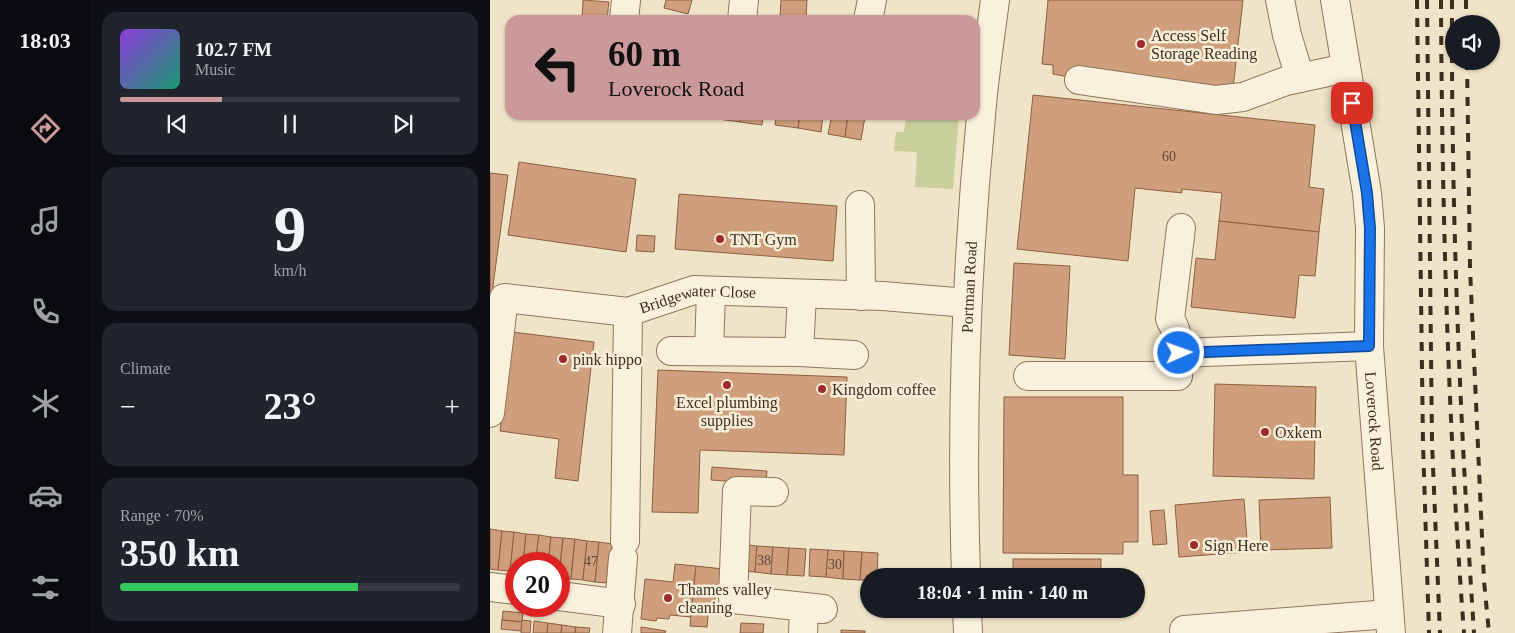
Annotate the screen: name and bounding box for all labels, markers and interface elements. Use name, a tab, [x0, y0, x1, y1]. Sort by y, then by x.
map controls	[1445, 15, 1500, 70]
button: sound	[1445, 15, 1500, 70]
place label: Access Self Storage Reading	[1151, 27, 1257, 63]
text: 18:03	[19, 28, 71, 53]
icon: left	[525, 35, 590, 100]
text: 60 m	[608, 35, 681, 74]
marker: Access Self Storage Reading	[1135, 38, 1147, 50]
text: 102.7 FM	[195, 39, 272, 60]
text: Music	[195, 61, 235, 78]
text: Loverock Road	[608, 76, 744, 101]
pin	[1331, 82, 1373, 124]
icon: arrive	[1338, 89, 1366, 117]
icon: previous	[163, 110, 191, 138]
icon: pause	[276, 110, 304, 138]
icon: next	[389, 110, 417, 138]
icon: directions	[28, 111, 63, 146]
house number: 60	[1162, 149, 1176, 164]
text: 9	[274, 193, 306, 265]
icon: music	[28, 203, 63, 238]
place label: TNT Gym	[730, 231, 797, 249]
marker: TNT Gym	[714, 233, 726, 245]
street label: Portman Road	[958, 241, 979, 333]
text: km/h	[274, 262, 306, 279]
street label: Bridgewater Close	[637, 281, 756, 316]
icon: phone	[28, 294, 63, 329]
position arrow	[1152, 326, 1204, 378]
place label: pink hippo	[573, 351, 642, 369]
marker: pink hippo	[557, 353, 569, 365]
text: Climate	[120, 360, 171, 377]
street label: Loverock Road	[1362, 371, 1387, 471]
marker: Excel plumbing supplies	[721, 379, 733, 391]
place label: Kingdom coffee	[832, 381, 936, 399]
marker: Kingdom coffee	[816, 383, 828, 395]
text: 23°	[263, 385, 317, 427]
icon: climate	[28, 386, 63, 421]
text: −	[120, 391, 136, 422]
text: +	[444, 391, 460, 422]
place label: Excel plumbing supplies	[676, 394, 778, 430]
place label: Oxkem	[1275, 424, 1323, 441]
marker: Oxkem	[1259, 426, 1271, 438]
icon: car	[28, 478, 63, 513]
text: Range · 70%	[120, 507, 204, 524]
text: 350 km	[120, 532, 239, 574]
place label: Sign Here	[1204, 537, 1268, 555]
marker: Sign Here	[1188, 539, 1200, 551]
speed limit sign: 20	[505, 552, 570, 617]
house number: 38	[757, 553, 771, 568]
house number: 47	[584, 554, 598, 569]
house number: 30	[828, 557, 842, 572]
icon: filters	[28, 570, 63, 605]
place label: Thames valley cleaning	[678, 581, 772, 617]
text: 18:04 · 1 min · 140 m	[917, 582, 1088, 603]
marker: Thames valley cleaning	[662, 592, 674, 604]

